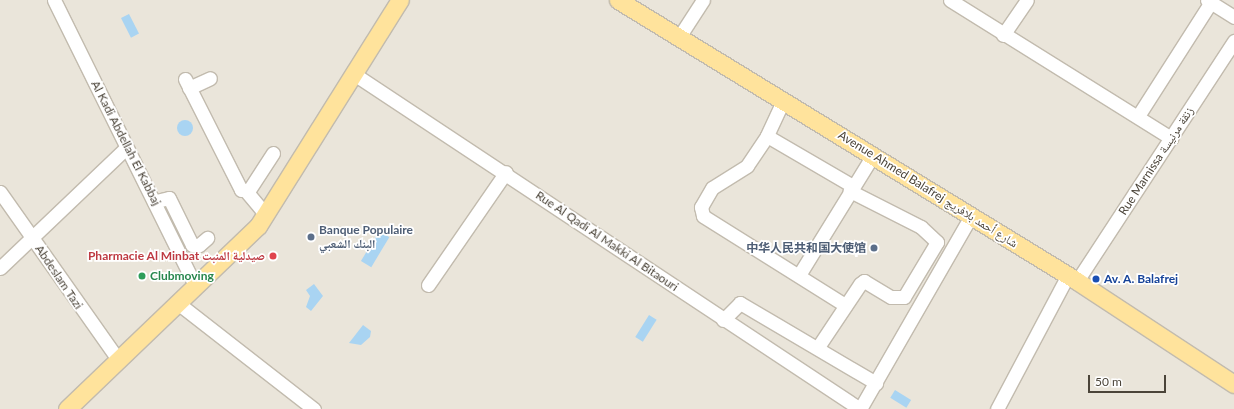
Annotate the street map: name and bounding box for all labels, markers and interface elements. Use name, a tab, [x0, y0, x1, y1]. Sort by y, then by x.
street label: Al Kadi Abdellah El Kabbaj	[88, 78, 164, 208]
street label: Rue Marnissa زنقة مرنيسة	[1116, 104, 1196, 218]
street label: Avenue Ahmed Balafrej شارع أحمد بلافريج	[835, 127, 1021, 251]
street label: Rue Al Qadi Al Makki Al Bitaouri	[532, 187, 682, 295]
place label: Banque Populaire البنك الشعبي	[319, 223, 413, 251]
marker: Banque Populaire البنك الشعبي	[306, 232, 316, 242]
place label: 中华人民共和国大使馆	[746, 241, 866, 255]
street label: Abdeslam Tazi	[32, 242, 86, 312]
marker: 中华人民共和国大使馆	[869, 243, 879, 253]
place label: Pharmacie Al Minbat صيدلية المنبت	[88, 249, 265, 263]
marker: Pharmacie Al Minbat صيدلية المنبت	[268, 251, 278, 261]
place label: Clubmoving	[150, 269, 214, 283]
marker: Clubmoving	[137, 271, 147, 281]
place label: Av. A. Balafrej	[1104, 272, 1179, 286]
marker: Av. A. Balafrej	[1091, 274, 1101, 284]
scale bar	[1090, 367, 1168, 393]
text: 50 m	[1095, 374, 1122, 389]

